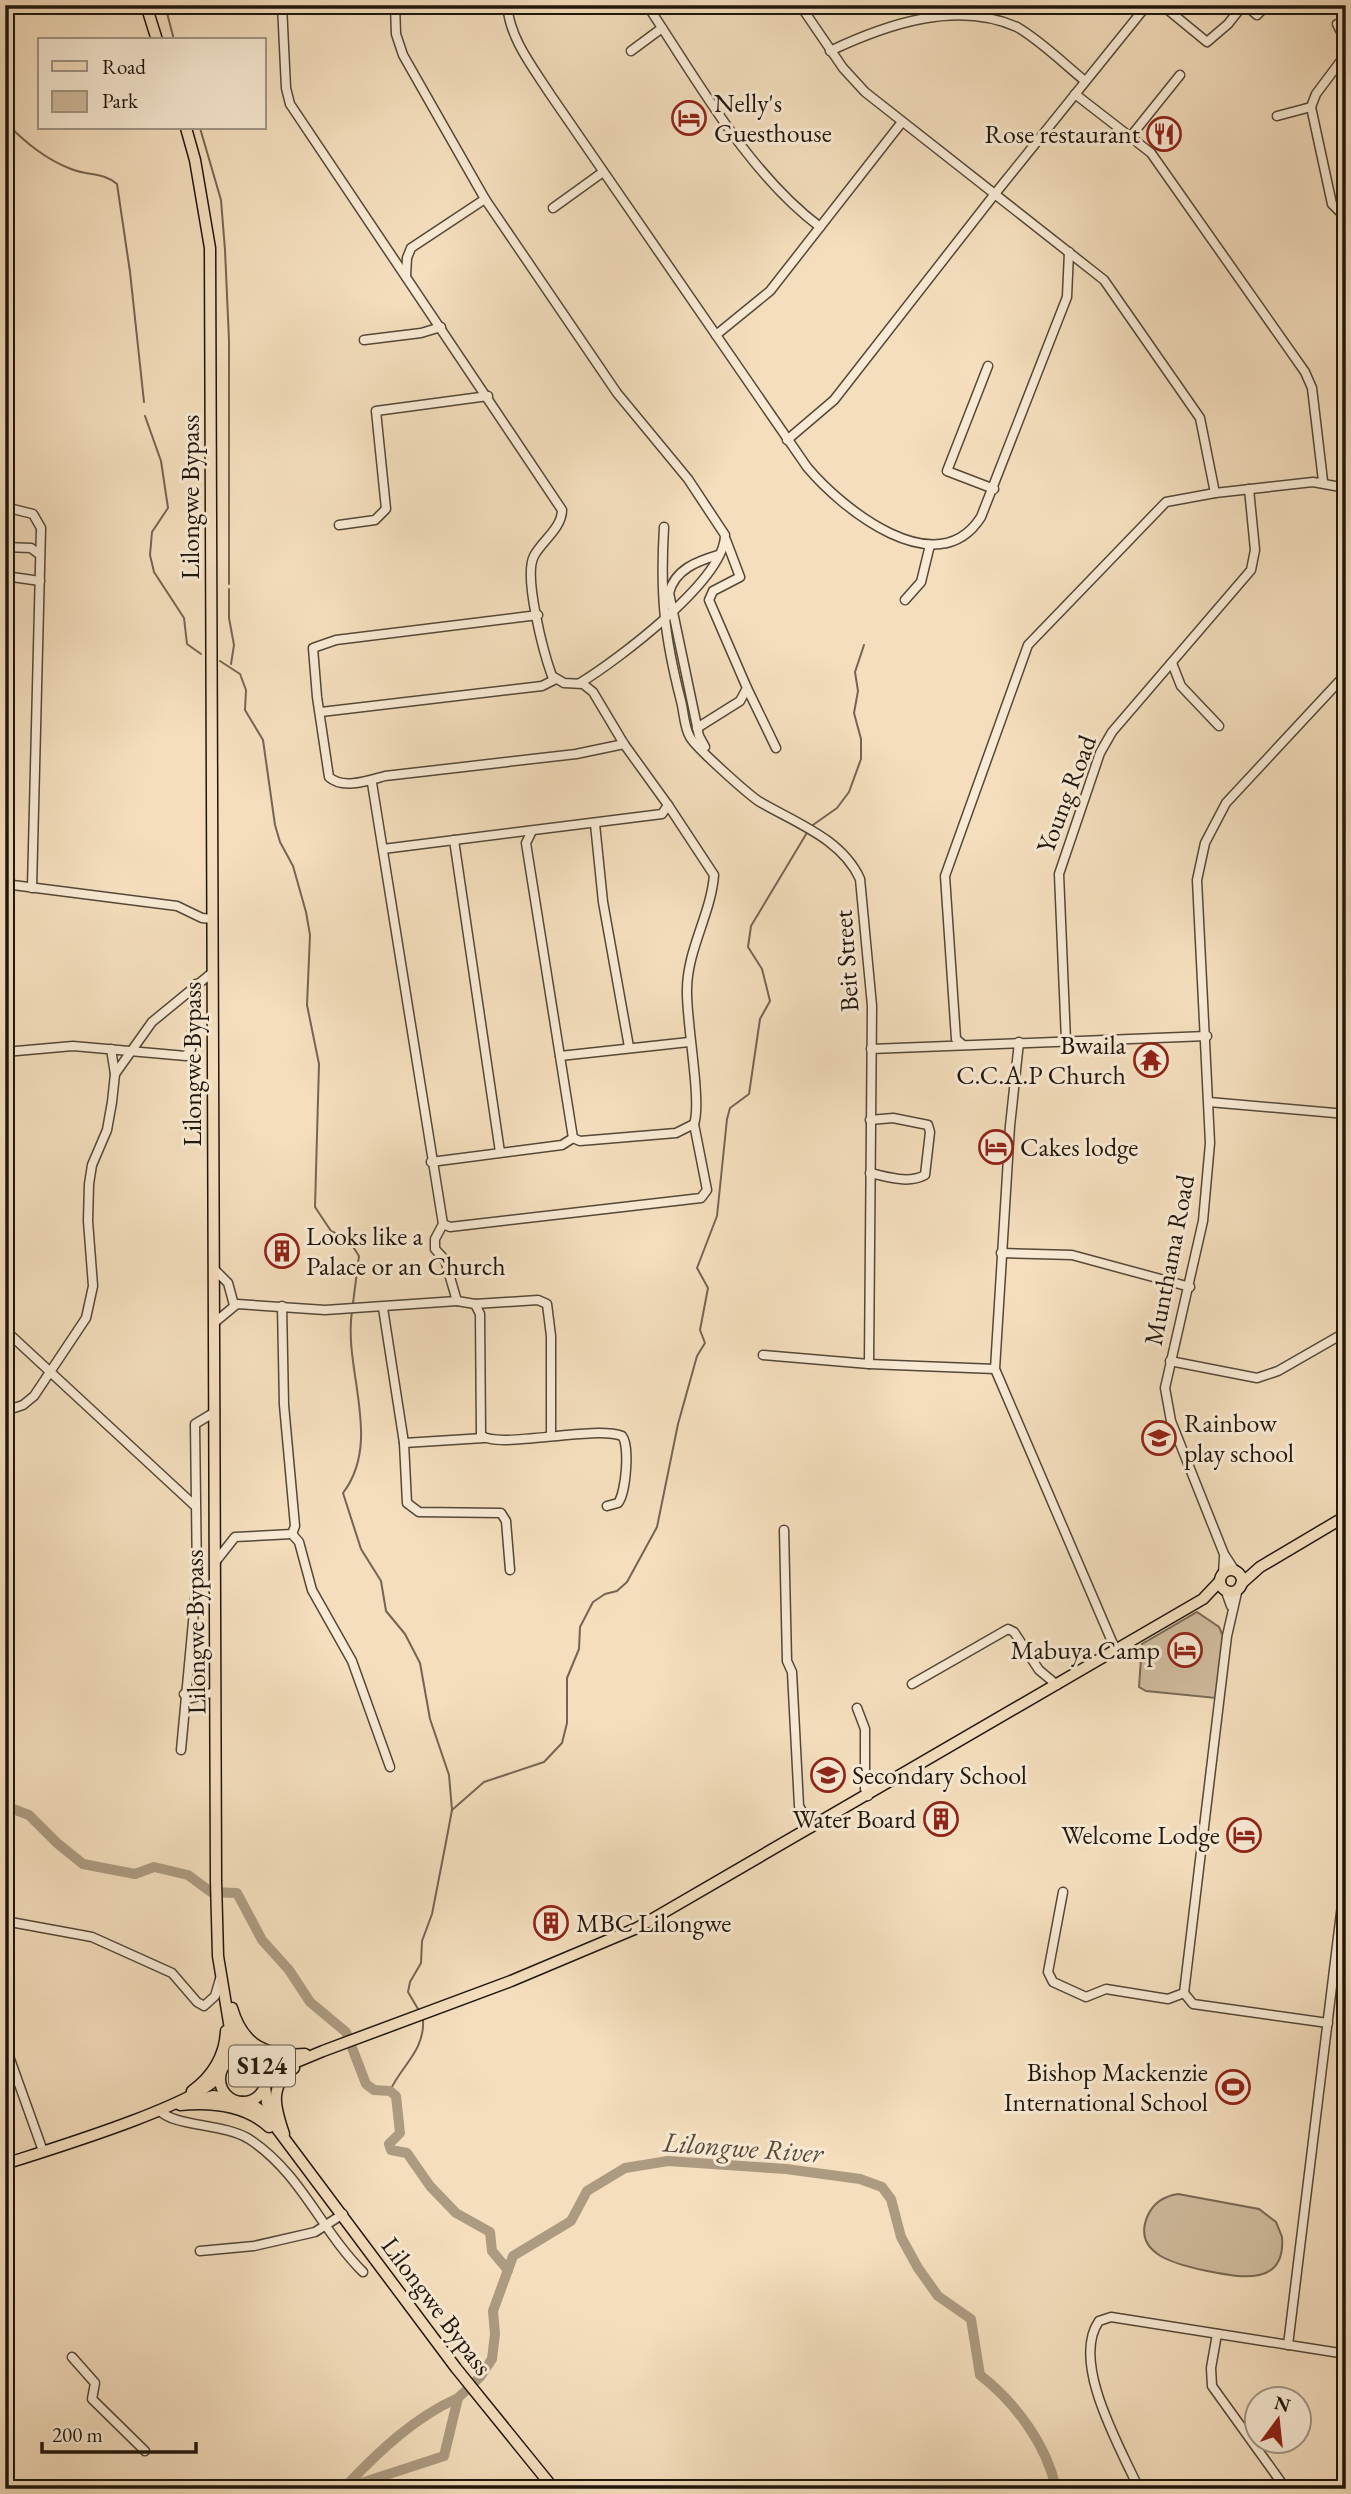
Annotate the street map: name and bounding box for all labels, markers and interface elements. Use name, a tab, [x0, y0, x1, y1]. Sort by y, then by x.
legend	[38, 38, 266, 130]
text: Road	[102, 53, 146, 80]
place label: Nelly's Guesthouse	[714, 86, 832, 150]
text: Park	[102, 87, 139, 114]
hotel icon: Nelly's Guesthouse	[670, 99, 708, 137]
restaurant icon: Rose restaurant	[1145, 115, 1183, 153]
place label: Rose restaurant	[984, 117, 1140, 151]
street label: Lilongwe Bypass	[173, 415, 207, 580]
street label: Young Road	[1028, 729, 1104, 858]
street label: Beit Street	[825, 909, 867, 1013]
street label: Lilongwe Bypass	[175, 982, 209, 1147]
place label: Bwaila C.C.A.P Church	[956, 1028, 1127, 1092]
temple icon: Bwaila C.C.A.P Church	[1132, 1041, 1170, 1079]
hotel icon: Cakes lodge	[977, 1128, 1015, 1166]
place label: Cakes lodge	[1020, 1130, 1138, 1164]
street label: Munthama Road	[1136, 1171, 1202, 1348]
place label: Looks like a Palace or an Church	[306, 1219, 506, 1283]
building icon: Looks like a Palace or an Church	[263, 1232, 301, 1270]
place label: Rainbow play school	[1184, 1406, 1294, 1470]
school or university icon: Rainbow play school	[1140, 1419, 1178, 1457]
street label: Lilongwe Bypass	[177, 1549, 213, 1715]
hotel icon: Mabuya Camp	[1166, 1631, 1204, 1669]
place label: Mabuya Camp	[1010, 1633, 1160, 1667]
school or university icon: Secondary School	[809, 1756, 847, 1794]
place label: Secondary School	[852, 1758, 1027, 1792]
building icon: Water Board	[922, 1800, 960, 1838]
place label: Water Board	[792, 1802, 917, 1836]
hotel icon: Welcome Lodge	[1225, 1816, 1263, 1854]
place label: Welcome Lodge	[1061, 1818, 1220, 1852]
building icon: MBC Lilongwe	[532, 1904, 570, 1942]
place label: MBC Lilongwe	[576, 1906, 731, 1940]
road number: S124	[229, 2046, 295, 2087]
place label: Bishop Mackenzie International School	[1004, 2055, 1208, 2119]
sports icon: Bishop Mackenzie International School	[1214, 2068, 1252, 2106]
water label: Lilongwe River	[661, 2123, 826, 2171]
street label: Lilongwe Bypass	[374, 2230, 500, 2382]
north arrow	[1242, 2386, 1312, 2456]
text: N	[1272, 2390, 1294, 2418]
scale bar	[42, 2410, 196, 2454]
text: 200 m	[52, 2421, 103, 2448]

